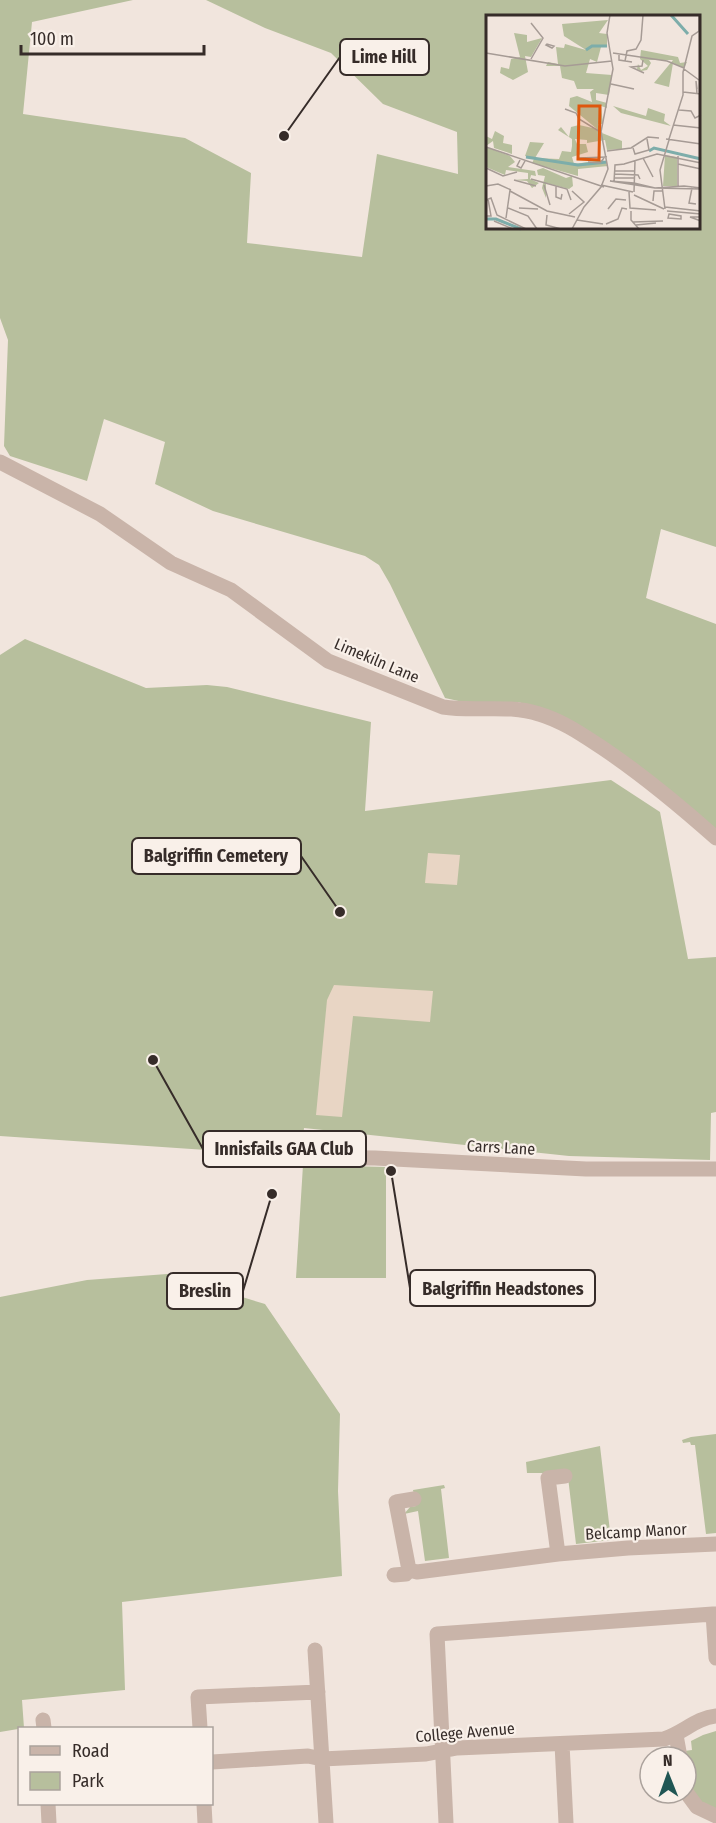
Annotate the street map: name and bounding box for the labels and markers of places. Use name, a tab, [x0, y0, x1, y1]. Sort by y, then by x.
callout: Lime Hill	[340, 39, 429, 75]
callout: Balgriffin Cemetery	[132, 838, 301, 874]
callout: Innisfails GAA Club	[203, 1131, 366, 1167]
callout: Balgriffin Headstones	[410, 1270, 595, 1306]
callout: Breslin	[167, 1273, 243, 1309]

